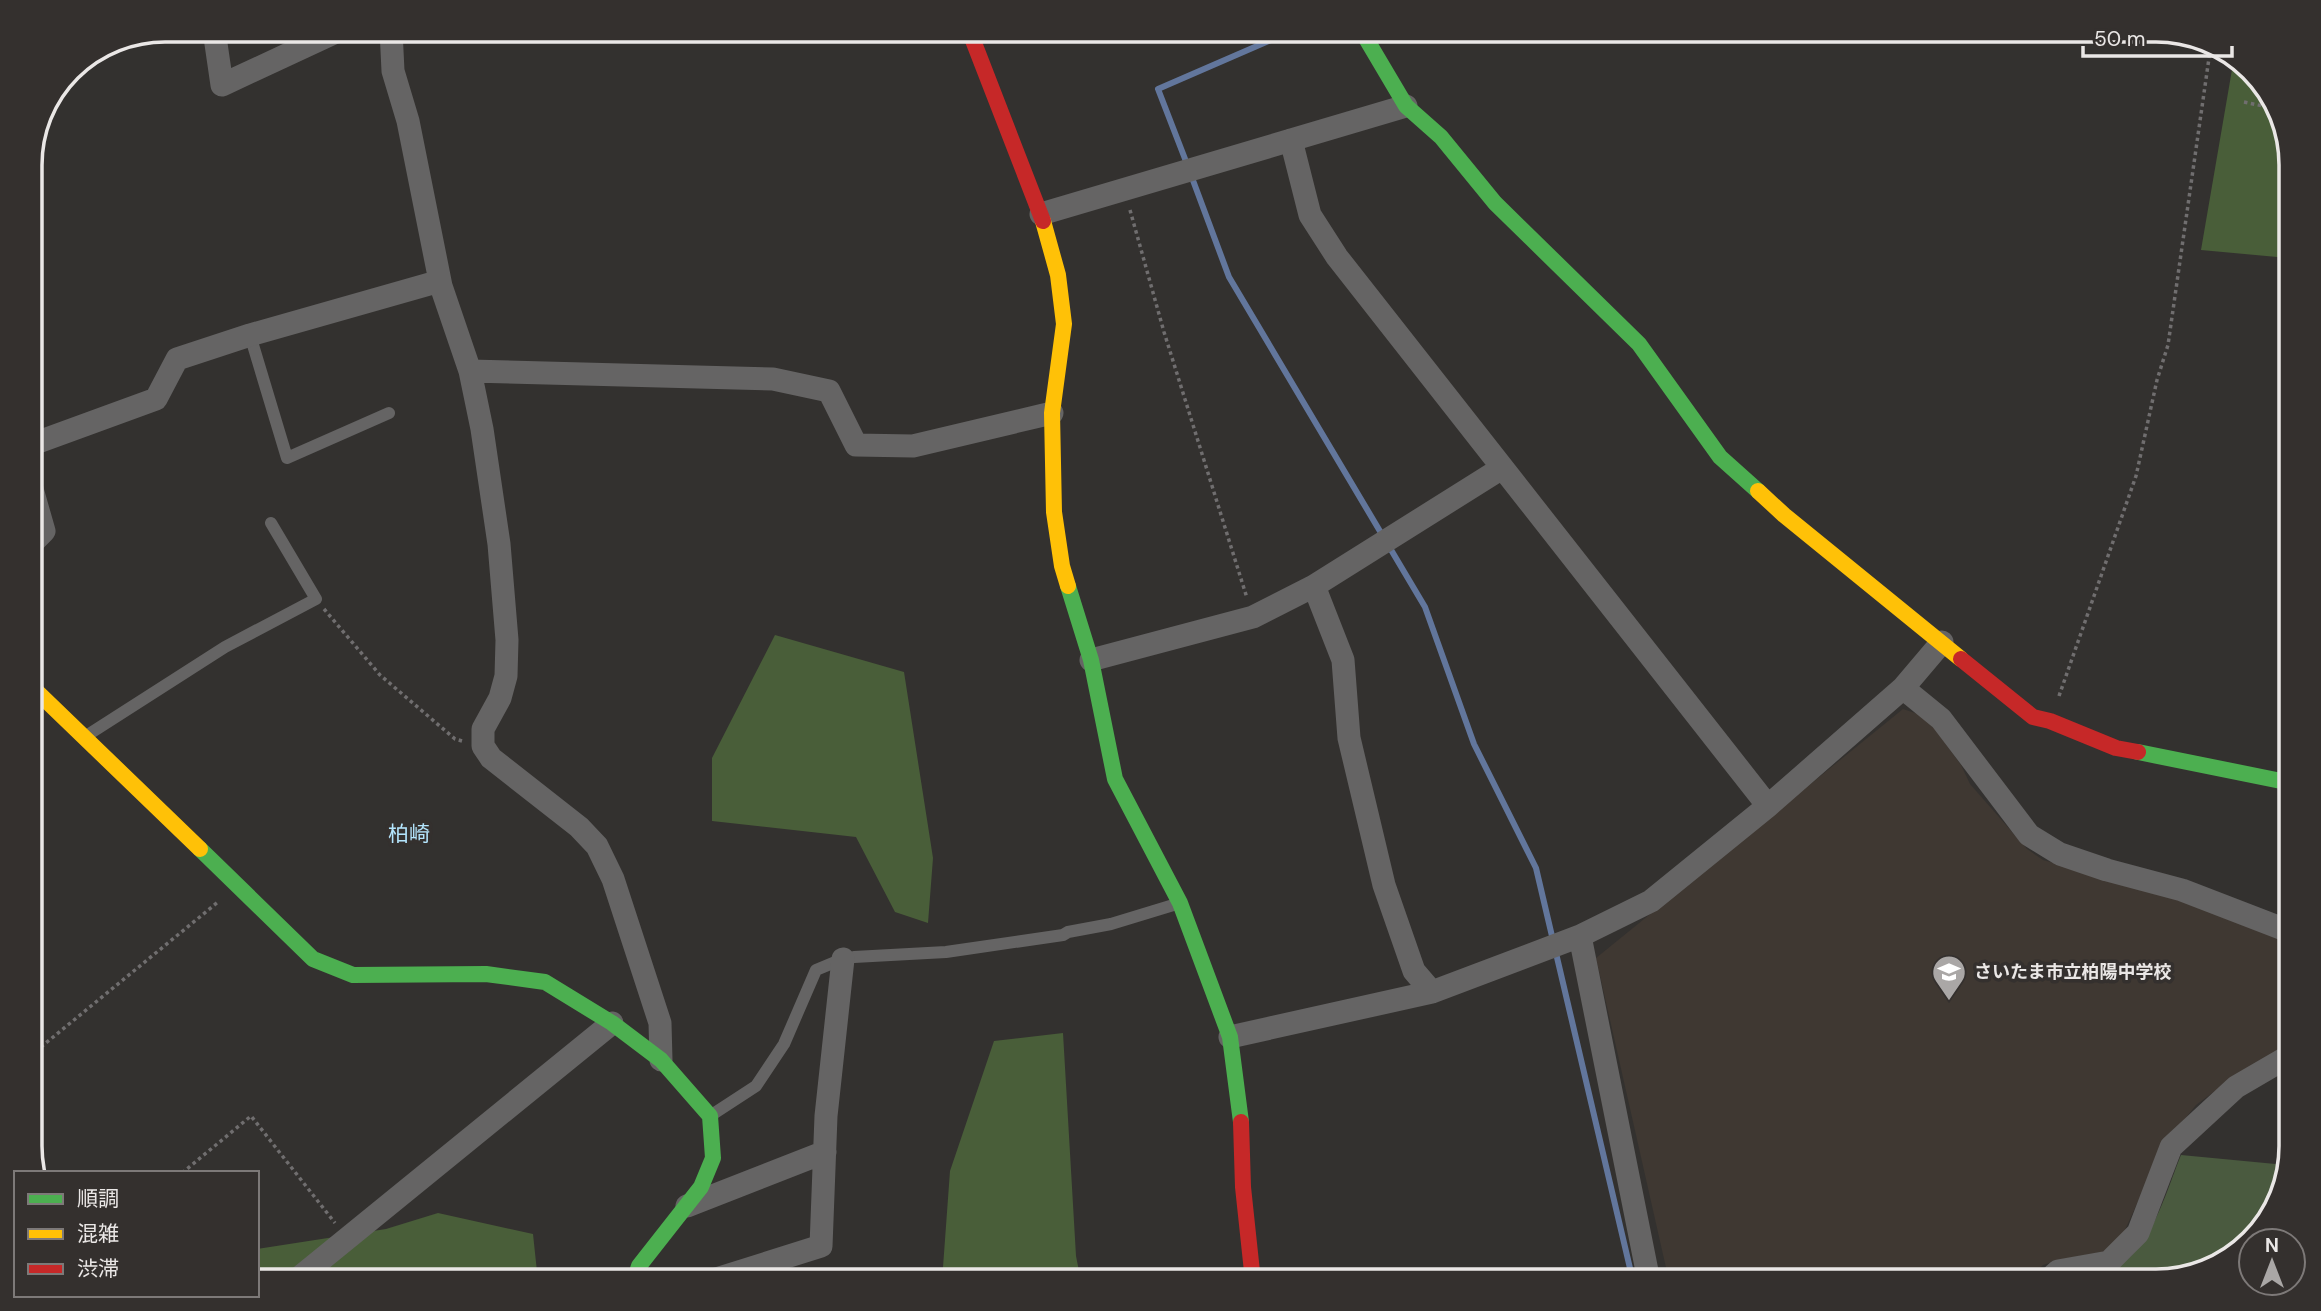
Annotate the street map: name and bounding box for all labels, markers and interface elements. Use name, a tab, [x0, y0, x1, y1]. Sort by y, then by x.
scale bar	[2083, 14, 2232, 58]
text: 50 m	[2094, 25, 2145, 53]
district label: 柏崎	[388, 820, 430, 848]
school or university icon: さいたま市立柏陽中学校	[1930, 953, 1968, 1002]
place label: さいたま市立柏陽中学校	[1974, 960, 2171, 984]
legend	[14, 1171, 259, 1297]
text: 順調	[77, 1185, 119, 1213]
text: 混雑	[77, 1220, 119, 1248]
north arrow	[2237, 1227, 2307, 1297]
text: N	[2265, 1233, 2279, 1258]
text: 渋滞	[77, 1255, 119, 1283]

